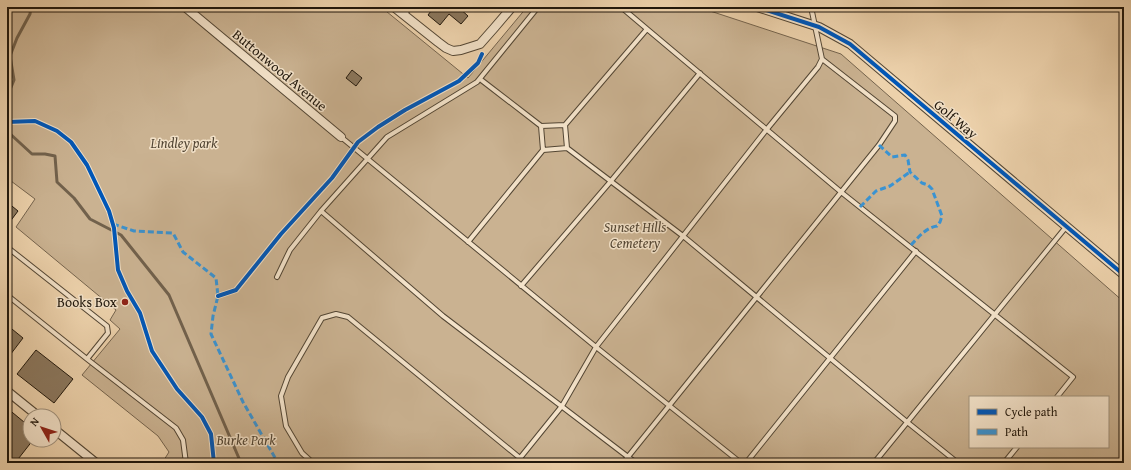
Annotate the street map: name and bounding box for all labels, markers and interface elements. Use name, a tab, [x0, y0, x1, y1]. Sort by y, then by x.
street label: Buttonwood Avenue	[228, 24, 332, 116]
street label: Golf Way	[930, 95, 982, 143]
park label: Lindley park	[150, 133, 218, 153]
park label: Sunset Hills Cemetery	[604, 217, 666, 253]
place label: Books Box	[57, 292, 118, 312]
marker: Books Box	[120, 297, 130, 307]
legend	[969, 396, 1109, 448]
text: Cycle path	[1005, 403, 1058, 420]
north arrow	[22, 408, 62, 448]
text: N	[26, 413, 43, 430]
text: Path	[1005, 423, 1028, 440]
park label: Burke Park	[215, 430, 276, 450]

